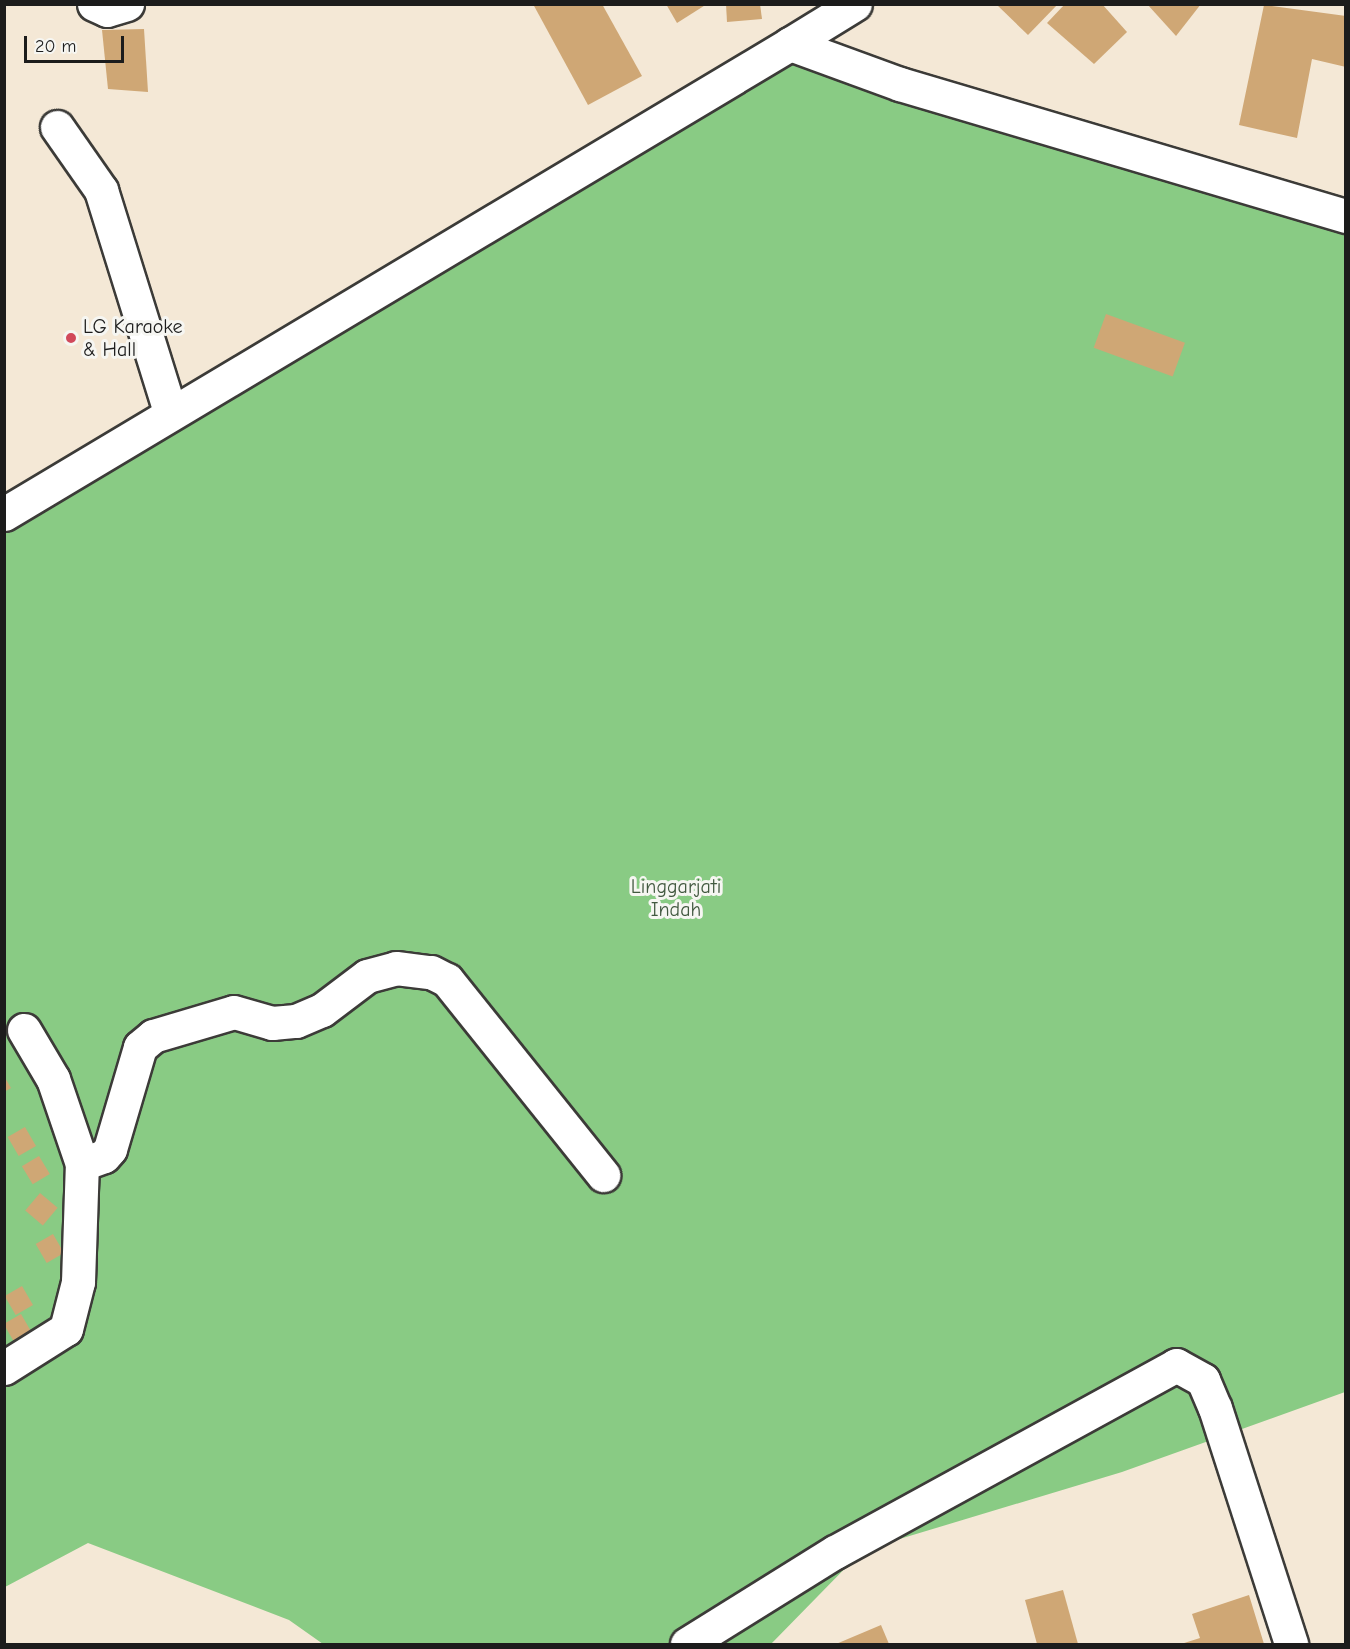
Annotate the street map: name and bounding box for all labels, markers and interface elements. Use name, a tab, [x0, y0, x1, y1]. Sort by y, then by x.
scale bar	[27, 24, 128, 62]
text: 20 m	[35, 36, 76, 57]
place label: LG Karaoke & Hall	[83, 314, 183, 361]
marker: LG Karaoke & Hall	[64, 331, 78, 345]
park label: Linggarjati Indah	[631, 875, 721, 922]

